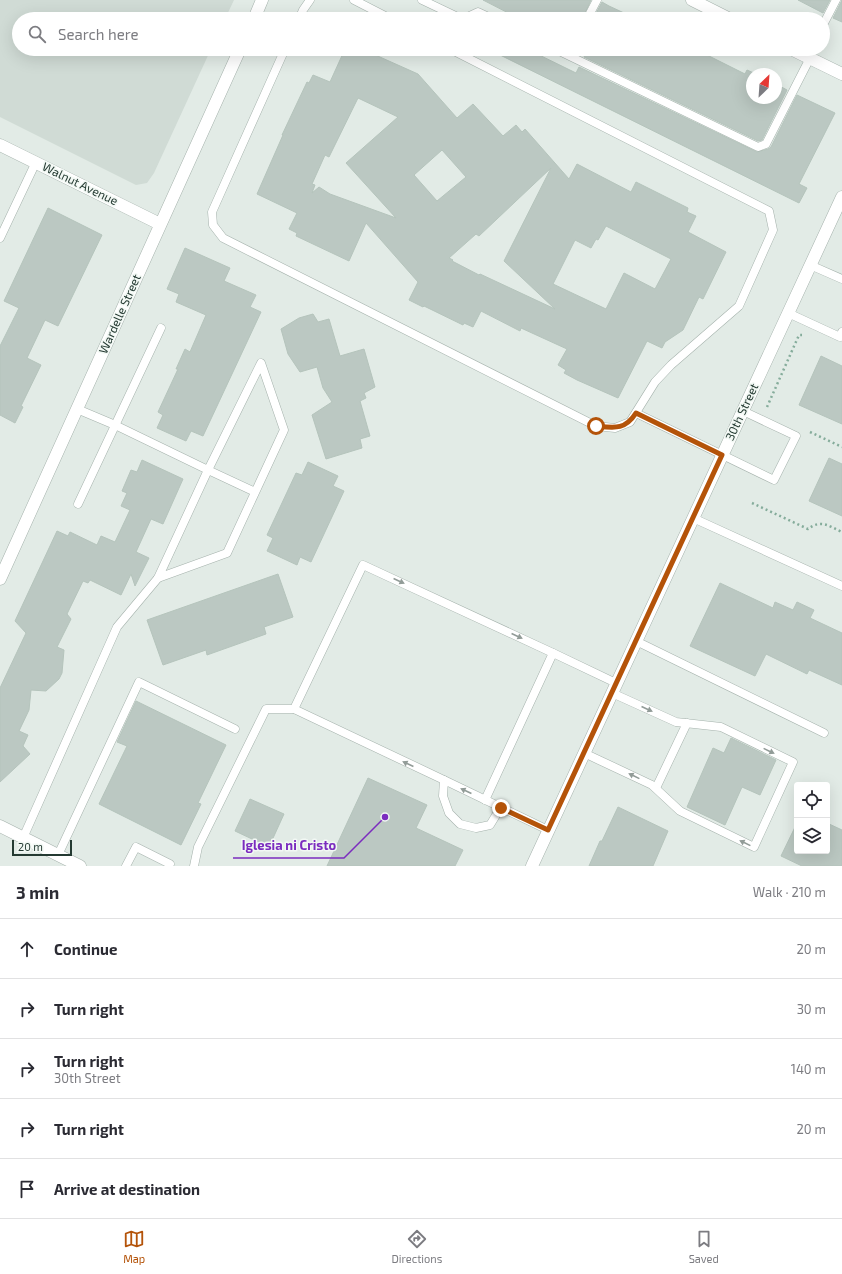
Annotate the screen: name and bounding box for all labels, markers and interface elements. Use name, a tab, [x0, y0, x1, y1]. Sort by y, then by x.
search box	[12, 12, 830, 56]
icon: search	[26, 23, 48, 45]
text: Search here	[58, 25, 139, 43]
north arrow	[746, 68, 782, 104]
street label: Walnut Avenue	[40, 159, 121, 207]
street label: Wardelle Street	[95, 271, 143, 355]
street label: 30th Street	[722, 380, 761, 442]
route start	[587, 417, 605, 435]
one-way arrow	[393, 578, 404, 584]
one-way arrow	[511, 633, 522, 639]
one-way arrow	[642, 706, 653, 712]
one-way arrow	[763, 748, 775, 754]
one-way arrow	[403, 761, 414, 767]
one-way arrow	[629, 773, 640, 779]
map controls	[794, 782, 830, 854]
button: locate	[794, 782, 830, 818]
one-way arrow	[461, 788, 472, 794]
route end	[492, 799, 510, 817]
button: layers	[794, 818, 830, 854]
callout: Iglesia ni Cristo	[233, 833, 344, 858]
text: Iglesia ni Cristo	[242, 837, 337, 853]
scale bar	[12, 838, 72, 857]
text: 20 m	[18, 840, 43, 853]
one-way arrow	[739, 840, 751, 846]
text: 3 min	[16, 882, 59, 902]
text: Walk · 210 m	[753, 884, 826, 900]
icon: ahead	[16, 938, 38, 960]
text: Continue	[54, 940, 117, 958]
text: 20 m	[797, 941, 826, 957]
icon: right	[16, 998, 38, 1020]
text: Turn right	[54, 1000, 124, 1018]
text: 30 m	[797, 1001, 826, 1017]
text: Turn right	[54, 1052, 124, 1070]
icon: right	[16, 1058, 38, 1080]
text: 140 m	[791, 1061, 826, 1077]
text: 30th Street	[54, 1070, 121, 1086]
icon: right	[16, 1118, 38, 1140]
text: Turn right	[54, 1120, 124, 1138]
text: 20 m	[797, 1121, 826, 1137]
icon: arrive	[16, 1178, 38, 1200]
text: Arrive at destination	[54, 1180, 200, 1198]
tab: Map	[123, 1228, 145, 1265]
tab: Directions	[392, 1228, 442, 1265]
tab: Saved	[689, 1228, 719, 1265]

